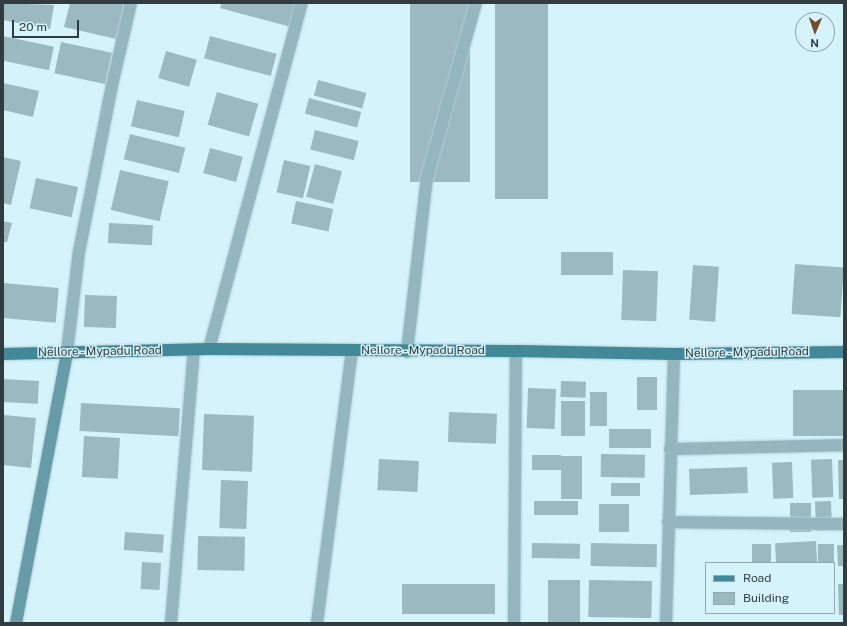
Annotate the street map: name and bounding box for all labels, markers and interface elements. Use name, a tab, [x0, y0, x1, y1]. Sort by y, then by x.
scale bar	[14, 12, 81, 38]
north arrow	[795, 12, 835, 52]
text: 20 m	[19, 20, 47, 34]
text: N	[810, 37, 819, 49]
street label: Nellore - Mypadu Road	[36, 344, 164, 360]
street label: Nellore - Mypadu Road	[359, 344, 487, 358]
street label: Nellore - Mypadu Road	[683, 345, 811, 361]
legend	[705, 562, 835, 614]
text: Road	[743, 571, 771, 585]
text: Building	[743, 591, 789, 605]

